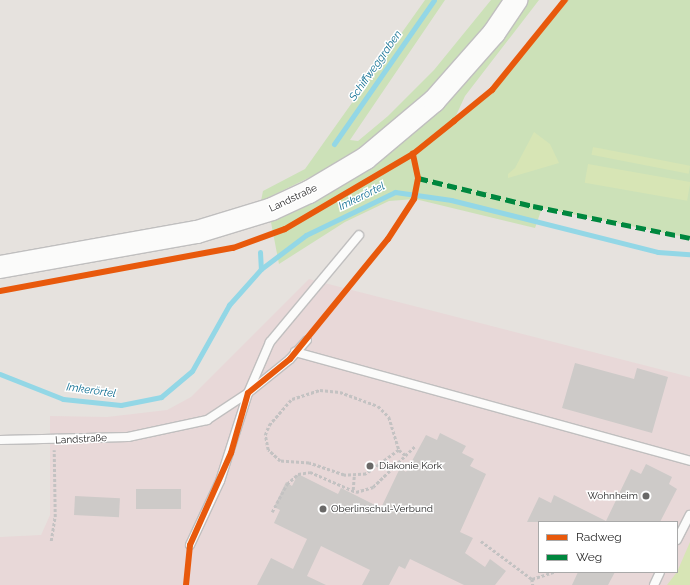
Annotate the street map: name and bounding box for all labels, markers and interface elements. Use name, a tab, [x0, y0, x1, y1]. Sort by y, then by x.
water label: Schiffweggraben	[347, 28, 405, 104]
water label: Imkerörtel	[337, 180, 387, 214]
street label: Landstraße	[267, 182, 319, 214]
water label: Imkerörtel	[65, 381, 117, 401]
street label: Landstraße	[55, 432, 107, 446]
marker: Diakonie Kork	[364, 460, 376, 472]
place label: Diakonie Kork	[379, 460, 442, 472]
place label: Wohnheim	[588, 490, 638, 502]
marker: Wohnheim	[641, 491, 651, 501]
place label: Oberlinschul-Verbund	[331, 503, 433, 515]
marker: Oberlinschul-Verbund	[318, 504, 328, 514]
legend	[538, 521, 678, 573]
text: Radweg	[576, 530, 622, 544]
text: Weg	[576, 550, 602, 564]

